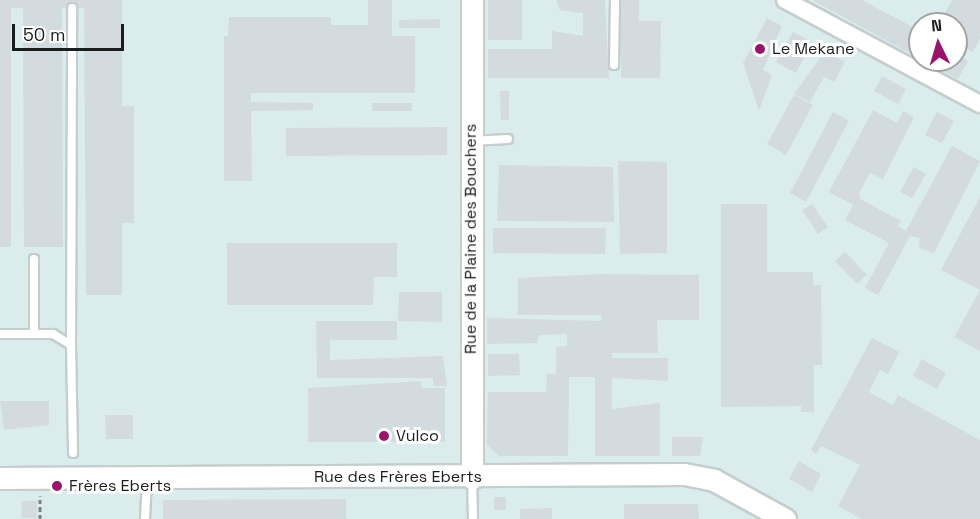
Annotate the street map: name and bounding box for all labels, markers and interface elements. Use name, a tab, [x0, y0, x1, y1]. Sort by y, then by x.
scale bar	[15, 12, 128, 50]
north arrow	[908, 12, 968, 72]
text: N	[930, 15, 943, 36]
text: 50 m	[23, 23, 65, 46]
place label: Le Mekane	[772, 39, 854, 59]
marker: Le Mekane	[753, 42, 767, 56]
street label: Rue de la Plaine des Bouchers	[461, 124, 481, 354]
place label: Vulco	[396, 426, 439, 446]
marker: Vulco	[377, 429, 391, 443]
street label: Rue des Frères Eberts	[314, 467, 482, 487]
place label: Frères Eberts	[69, 476, 171, 496]
marker: Frères Eberts	[50, 479, 64, 493]

